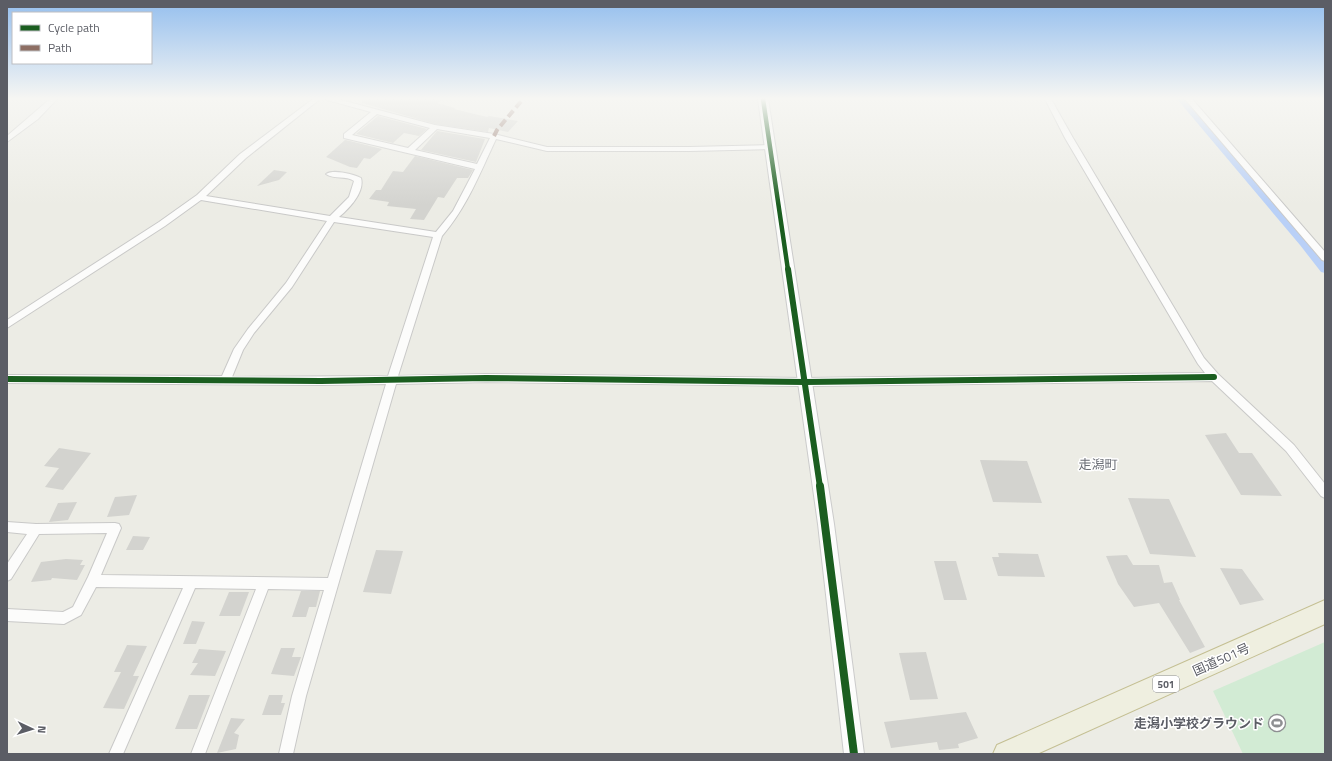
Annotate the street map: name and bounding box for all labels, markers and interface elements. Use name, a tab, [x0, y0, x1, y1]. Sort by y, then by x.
legend	[12, 12, 152, 64]
text: Cycle path	[48, 18, 100, 37]
text: Path	[48, 38, 72, 57]
district label: 走潟町	[1078, 454, 1118, 474]
street label: 国道501号	[1189, 637, 1253, 681]
road number: 501	[1153, 676, 1179, 692]
north arrow	[12, 709, 52, 749]
place label: 走潟小学校グラウンド	[1134, 713, 1264, 733]
sports icon: 走潟小学校グラウンド	[1267, 713, 1287, 733]
text: N	[34, 725, 50, 734]

